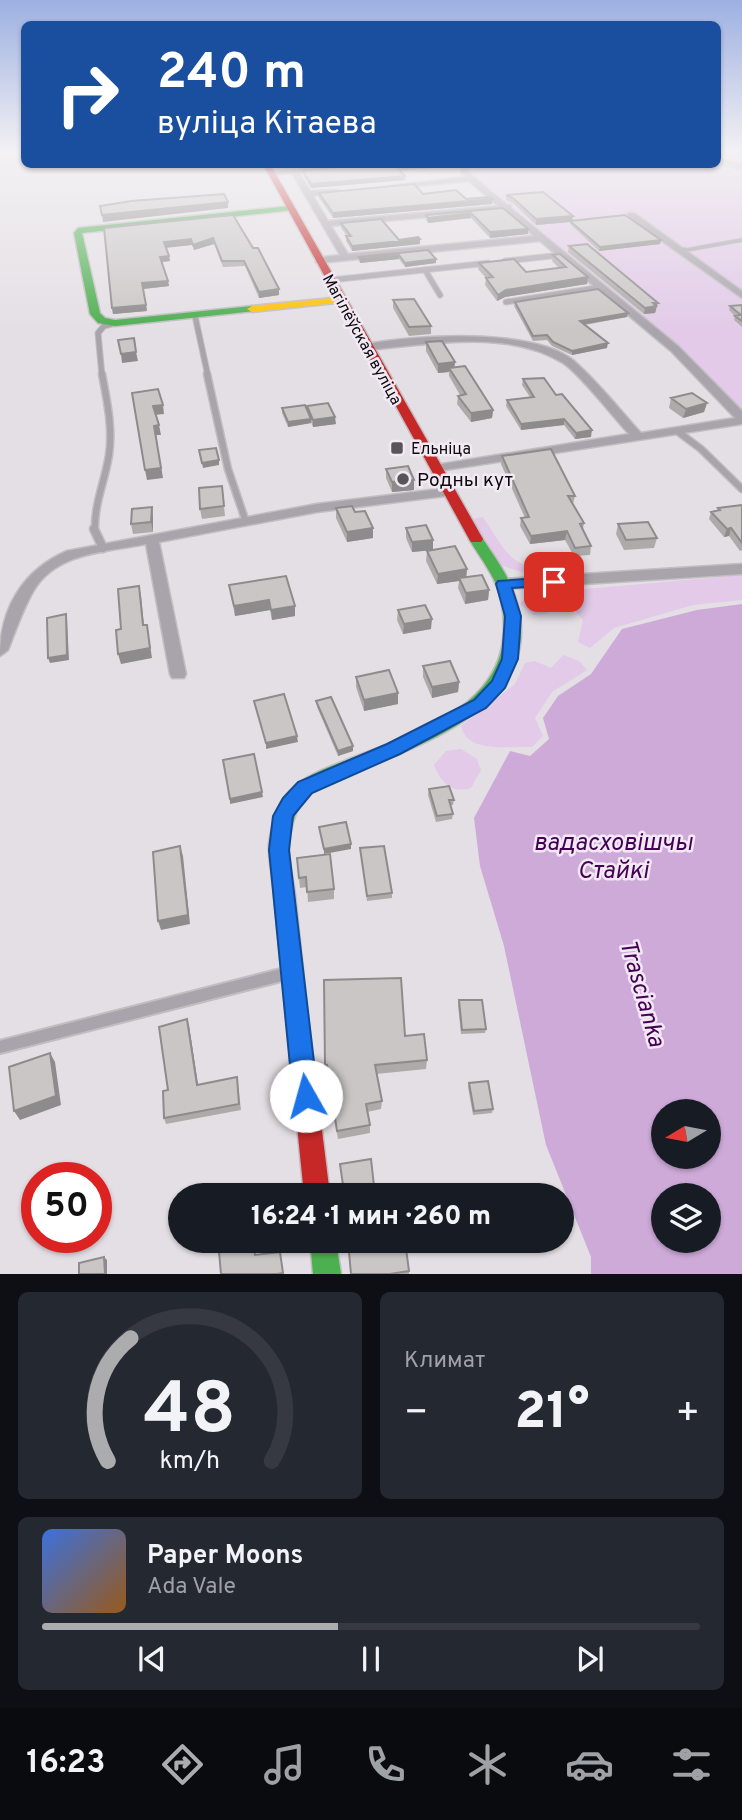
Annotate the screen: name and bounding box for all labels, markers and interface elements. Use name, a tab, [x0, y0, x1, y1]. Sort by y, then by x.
text: 240 m	[157, 44, 306, 106]
icon: right	[42, 49, 133, 140]
text: вуліца Кітаева	[157, 105, 377, 145]
street label: Магілёўская вуліца	[317, 271, 405, 409]
marker: Ельніца	[389, 440, 405, 456]
place label: Ельніца	[411, 440, 471, 460]
place label: Родны кут	[417, 469, 513, 493]
marker: Родны кут	[395, 471, 411, 487]
pin	[524, 552, 584, 612]
icon: arrive	[535, 563, 573, 601]
water label: вадасховішчы Стайкі	[533, 829, 693, 887]
water label: Trascianka	[611, 936, 671, 1051]
position arrow	[269, 1059, 343, 1133]
north arrow	[651, 1099, 721, 1169]
map controls	[651, 1099, 721, 1253]
speed limit sign: 50	[21, 1162, 112, 1253]
button: layers	[651, 1183, 721, 1253]
text: 16:24 · 1 мин · 260 m	[251, 1201, 491, 1234]
text: Климат	[404, 1347, 485, 1376]
text: 48	[144, 1368, 236, 1460]
text: 21°	[515, 1381, 589, 1447]
text: −	[404, 1390, 429, 1439]
text: +	[675, 1390, 700, 1439]
text: km/h	[160, 1446, 220, 1478]
text: Paper Moons	[147, 1540, 303, 1573]
text: Ada Vale	[147, 1573, 236, 1602]
icon: previous	[133, 1640, 171, 1678]
icon: pause	[352, 1640, 390, 1678]
icon: next	[571, 1640, 609, 1678]
icon: directions	[158, 1740, 207, 1789]
icon: music	[260, 1740, 309, 1789]
icon: phone	[361, 1740, 410, 1789]
icon: climate	[463, 1740, 512, 1789]
icon: car	[565, 1740, 614, 1789]
icon: filters	[667, 1740, 716, 1789]
text: 16:23	[26, 1744, 105, 1784]

